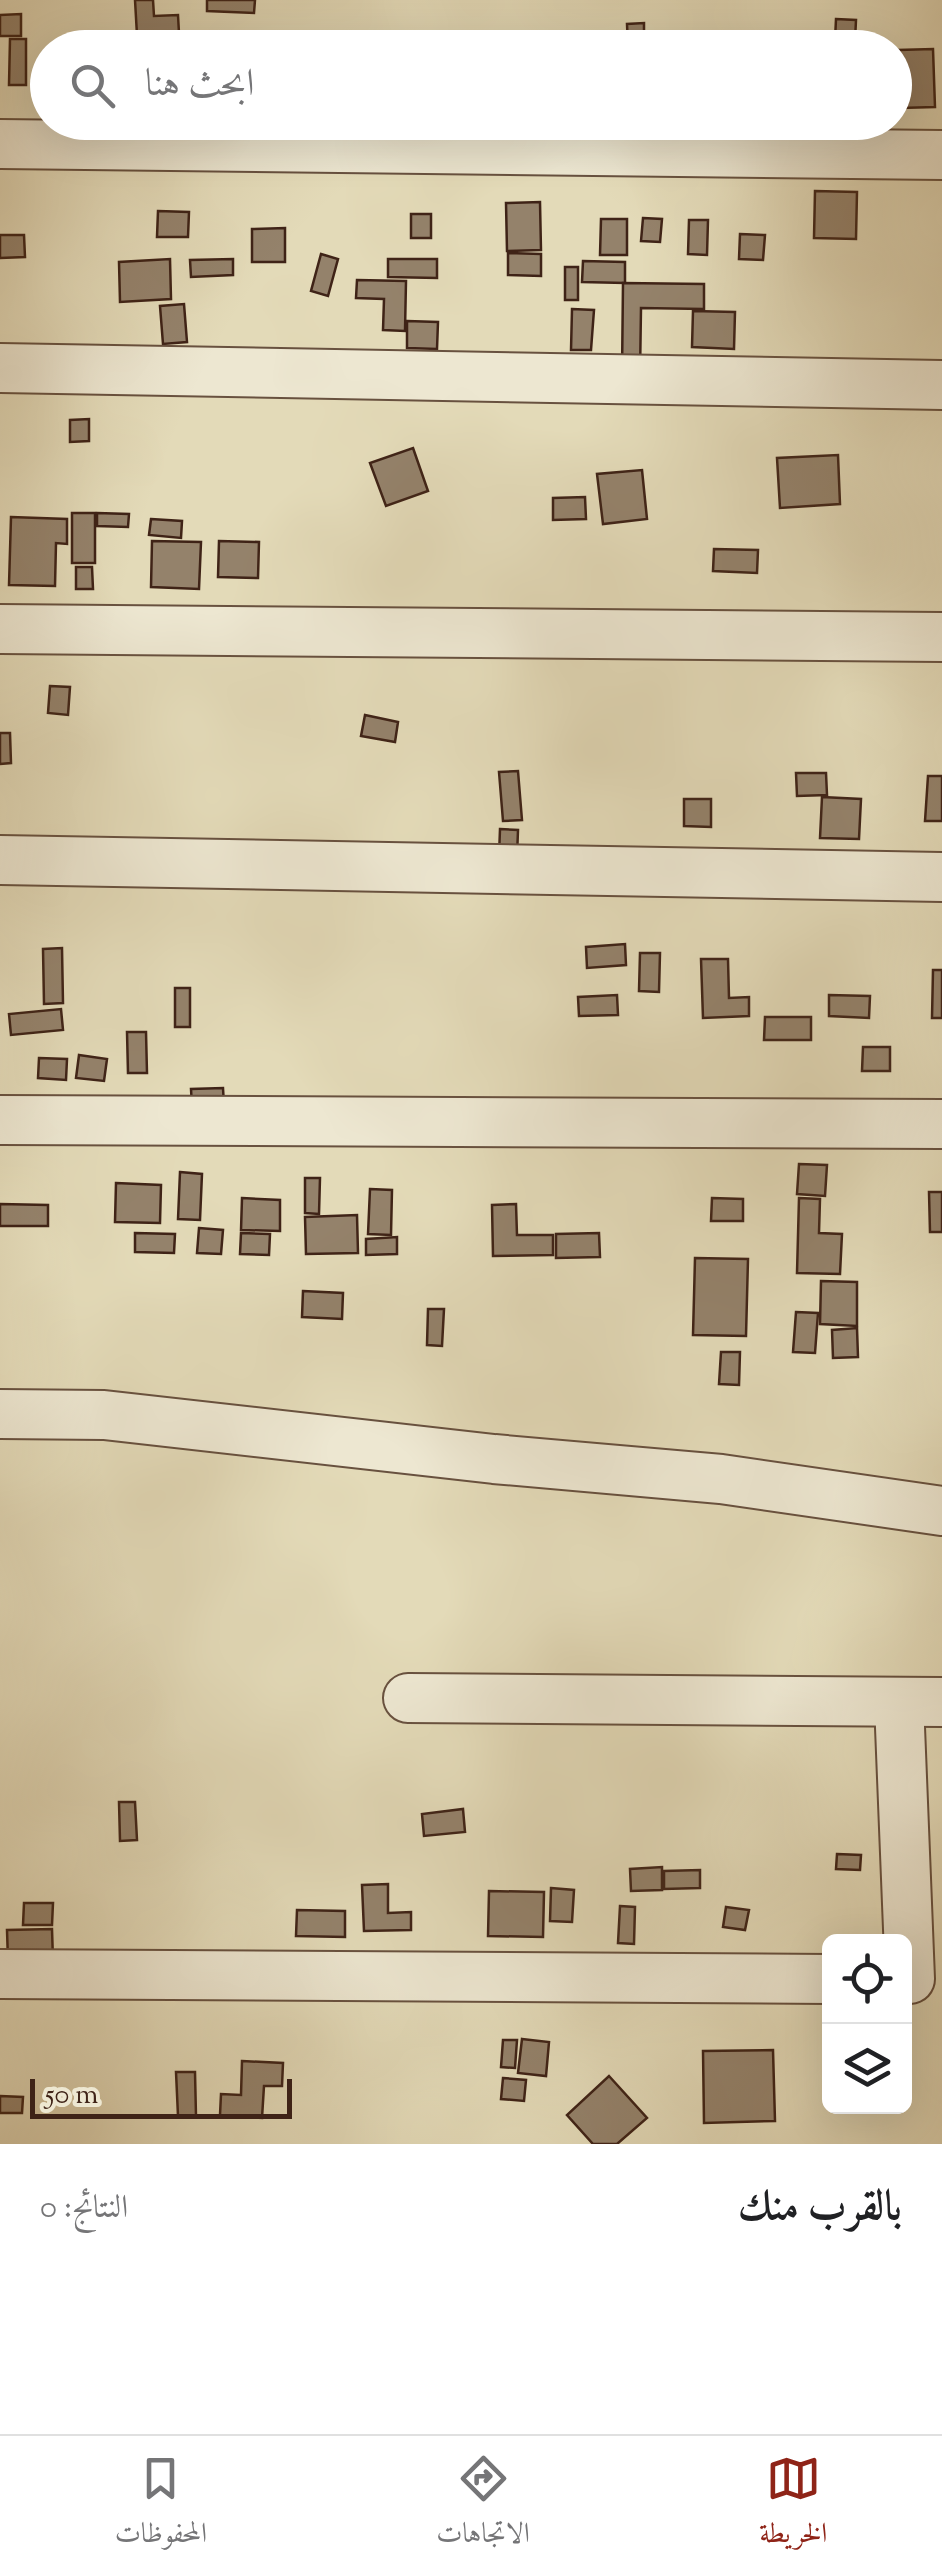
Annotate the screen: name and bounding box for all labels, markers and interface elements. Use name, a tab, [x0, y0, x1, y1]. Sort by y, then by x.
search box	[30, 30, 912, 140]
icon: search	[65, 58, 120, 113]
text: ابحث هنا	[145, 59, 254, 113]
map controls	[822, 1934, 912, 2114]
button: locate	[822, 1934, 912, 2024]
button: layers	[822, 2024, 912, 2114]
scale bar	[30, 2074, 292, 2118]
text: 50 m	[45, 2076, 99, 2116]
text: بالقرب منك	[738, 2179, 902, 2239]
text: النتائج: 0	[40, 2186, 128, 2232]
tab: المحفوظات	[115, 2451, 207, 2560]
tab: الاتجاهات	[436, 2451, 530, 2560]
tab: الخريطة	[759, 2451, 827, 2560]

